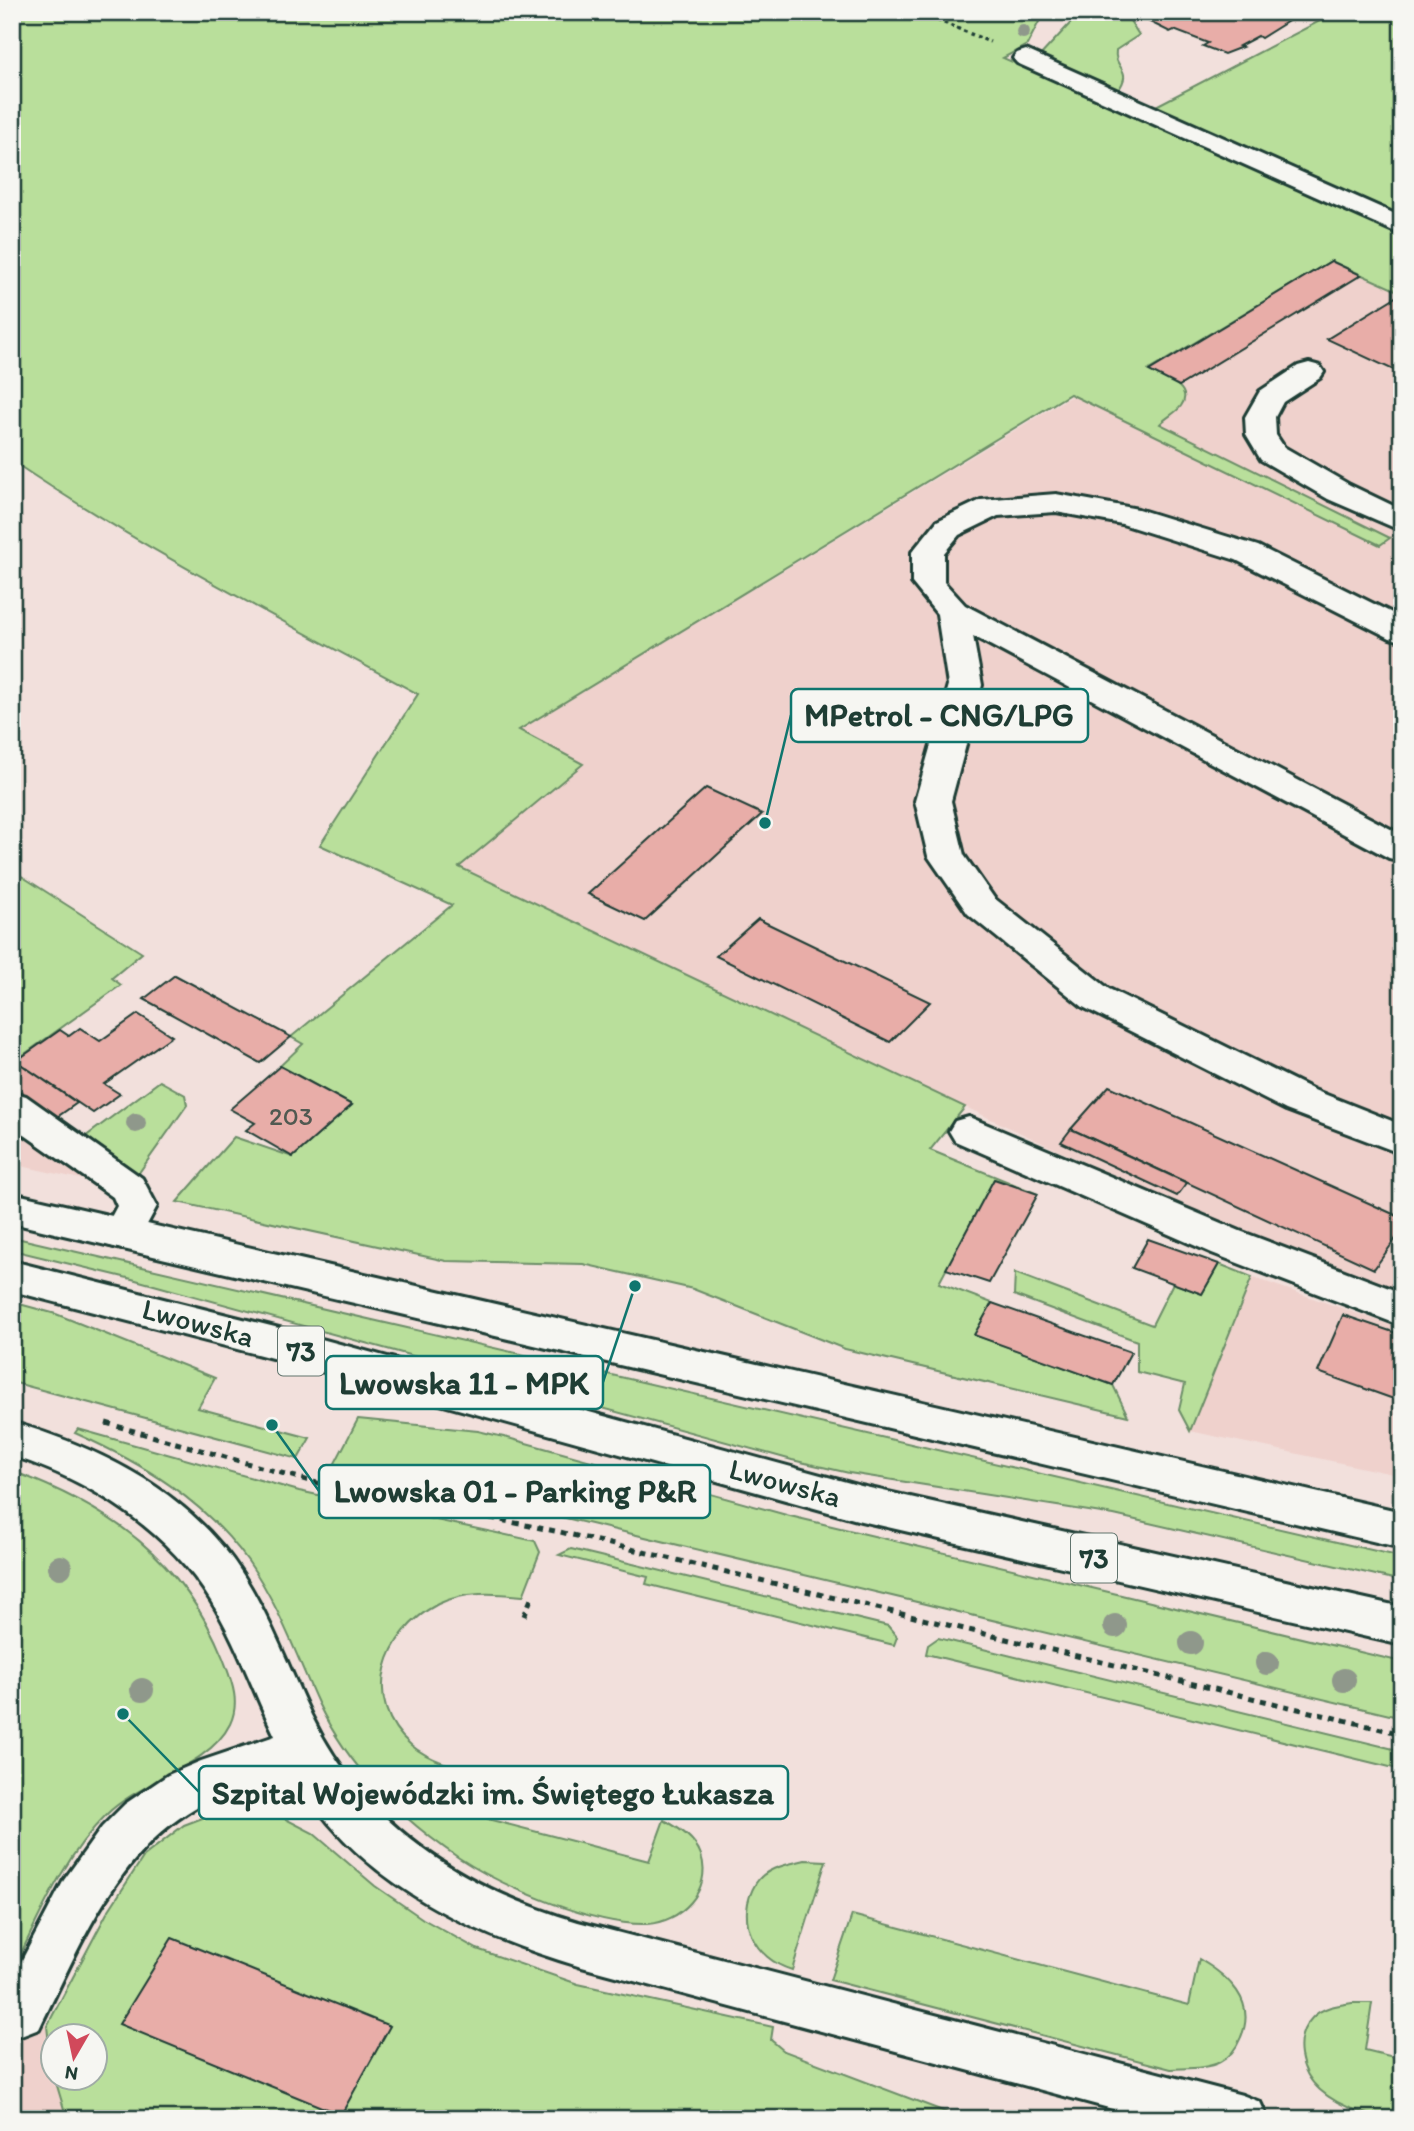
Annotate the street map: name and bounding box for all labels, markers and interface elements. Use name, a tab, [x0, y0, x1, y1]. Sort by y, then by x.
callout: MPetrol - CNG/LPG	[791, 689, 1088, 742]
text: MPetrol - CNG/LPG	[804, 696, 1074, 734]
house number: 203	[269, 1100, 313, 1132]
street label: Lwowska	[138, 1290, 258, 1355]
road number: 73	[278, 1326, 324, 1376]
callout: Lwowska 11 - MPK	[326, 1356, 603, 1409]
text: Lwowska 11 - MPK	[339, 1364, 590, 1402]
street label: Lwowska	[725, 1450, 845, 1515]
callout: Lwowska 01 - Parking P&R	[319, 1465, 710, 1518]
text: Lwowska 01 - Parking P&R	[334, 1472, 697, 1510]
road number: 73	[1071, 1534, 1117, 1582]
callout: Szpital Wojewódzki im. Świętego Łukasza	[199, 1766, 788, 1819]
text: Szpital Wojewódzki im. Świętego Łukasza	[212, 1774, 775, 1812]
north arrow	[38, 2022, 108, 2092]
text: N	[63, 2061, 80, 2086]

